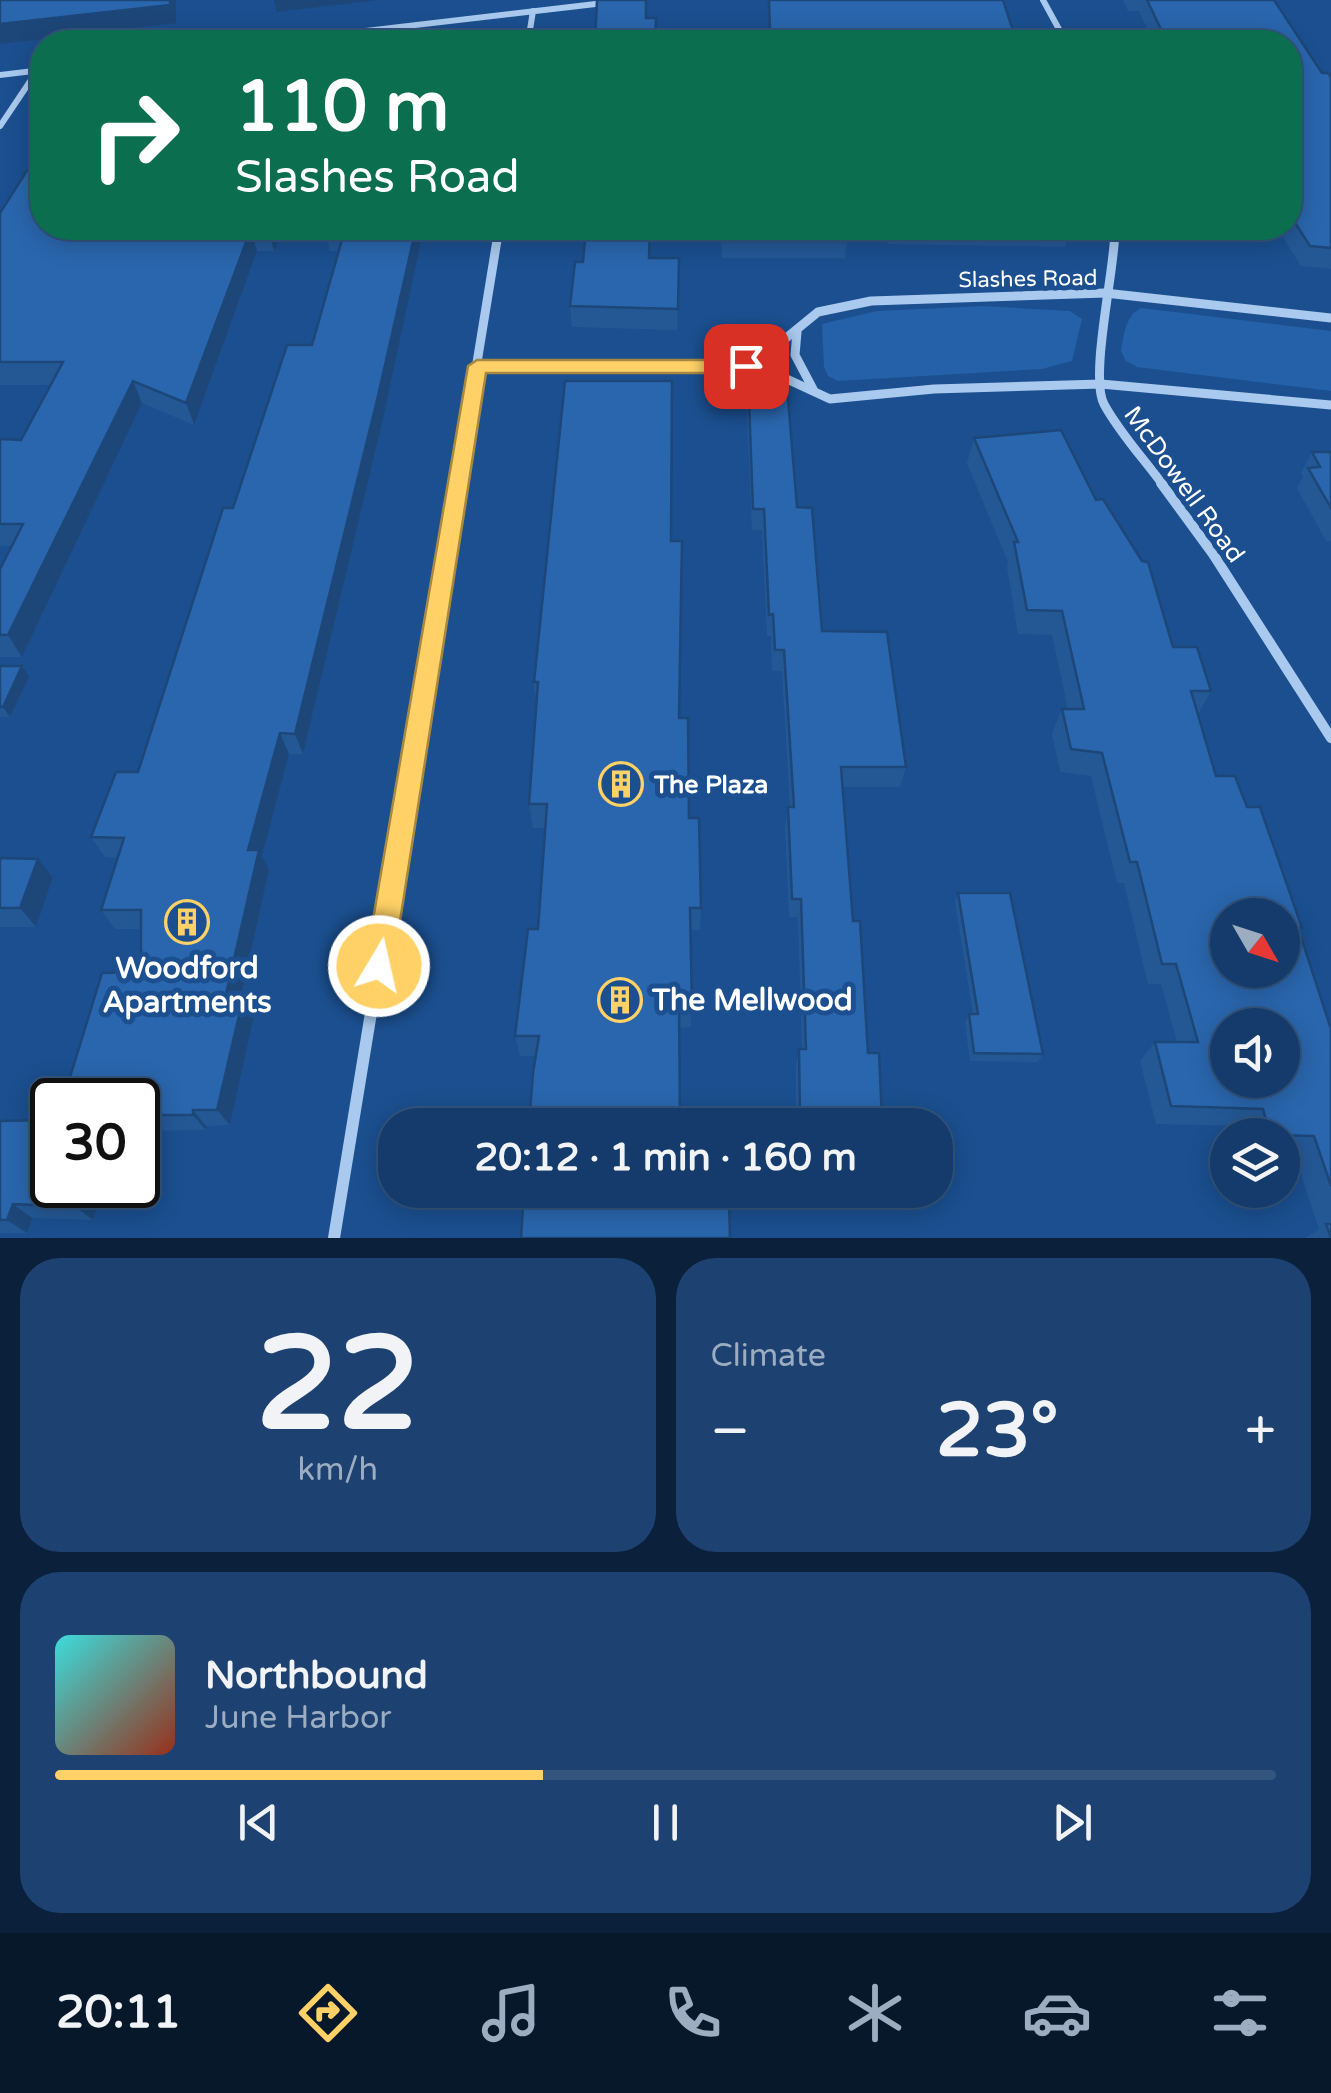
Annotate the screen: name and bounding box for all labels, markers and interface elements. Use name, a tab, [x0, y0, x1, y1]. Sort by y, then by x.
text: 110 m	[235, 66, 449, 150]
icon: right	[70, 70, 200, 200]
text: Slashes Road	[235, 151, 520, 205]
street label: Slashes Road	[958, 265, 1098, 293]
pin	[704, 324, 789, 409]
icon: arrive	[719, 339, 774, 394]
street label: McDowell Road	[1117, 401, 1251, 569]
building icon: The Plaza	[598, 761, 644, 807]
place label: The Plaza	[653, 770, 768, 800]
north arrow	[1210, 898, 1300, 988]
map controls	[1210, 898, 1300, 1208]
building icon: Woodford Apartments	[164, 899, 210, 945]
position arrow	[327, 914, 431, 1018]
place label: Woodford Apartments	[102, 950, 272, 1021]
building icon: The Mellwood	[597, 977, 643, 1023]
place label: The Mellwood	[651, 982, 853, 1019]
button: sound	[1210, 1008, 1300, 1098]
speed limit sign: 30	[30, 1078, 160, 1208]
button: layers	[1210, 1118, 1300, 1208]
text: 20:12 · 1 min · 160 m	[474, 1135, 857, 1181]
text: 22	[256, 1308, 419, 1464]
text: Climate	[711, 1337, 826, 1375]
text: 23°	[936, 1386, 1059, 1476]
text: −	[711, 1399, 750, 1465]
text: +	[1245, 1399, 1276, 1465]
text: km/h	[298, 1451, 378, 1489]
text: Northbound	[205, 1653, 428, 1699]
text: June Harbor	[205, 1699, 392, 1737]
icon: previous	[231, 1795, 286, 1850]
icon: pause	[638, 1795, 693, 1850]
icon: next	[1045, 1795, 1100, 1850]
icon: directions	[293, 1978, 363, 2048]
icon: music	[476, 1978, 546, 2048]
icon: phone	[658, 1978, 728, 2048]
icon: climate	[840, 1978, 910, 2048]
icon: car	[1022, 1978, 1092, 2048]
icon: filters	[1205, 1978, 1275, 2048]
text: 20:11	[56, 1986, 181, 2040]

